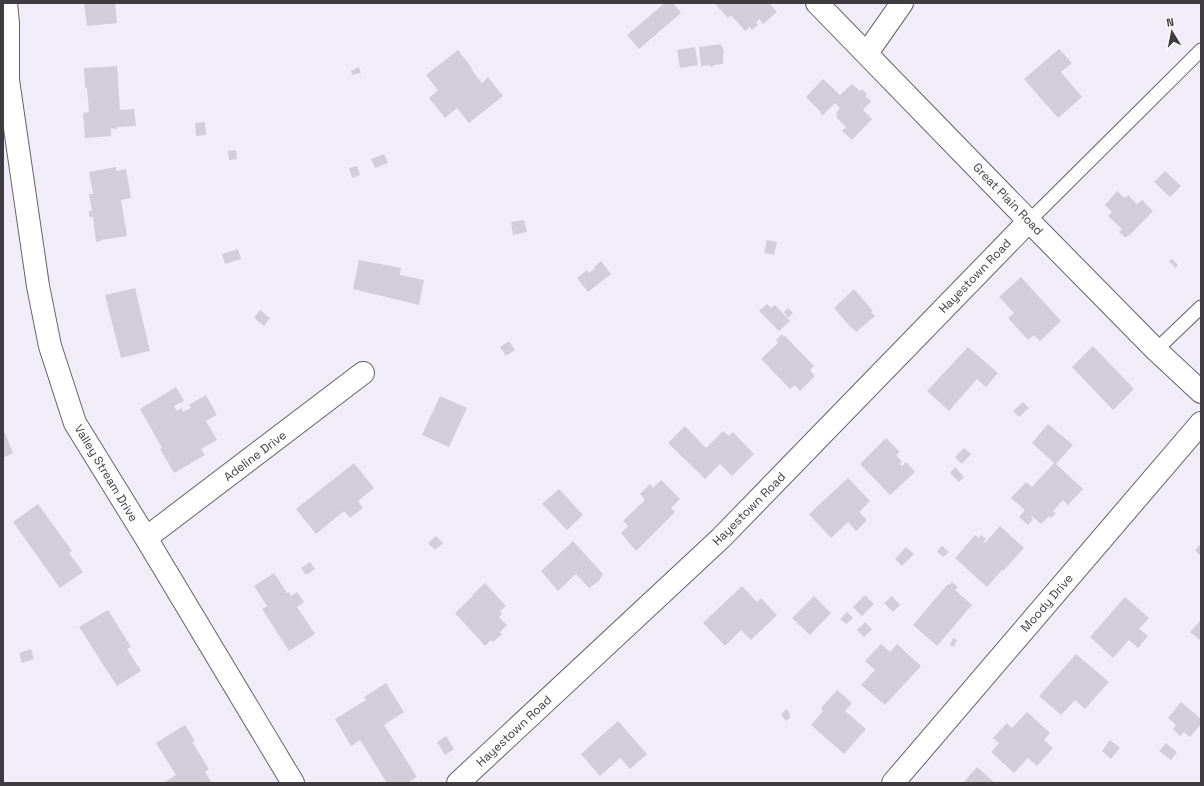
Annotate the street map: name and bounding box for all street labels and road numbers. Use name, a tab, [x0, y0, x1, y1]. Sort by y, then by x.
street label: Great Plain Road	[969, 160, 1047, 238]
street label: Hayestown Road	[935, 235, 1015, 317]
street label: Valley Stream Drive	[71, 421, 141, 525]
street label: Adeline Drive	[220, 427, 290, 485]
street label: Hayestown Road	[709, 469, 789, 549]
street label: Moody Drive	[1017, 571, 1077, 635]
street label: Hayestown Road	[473, 692, 555, 770]

